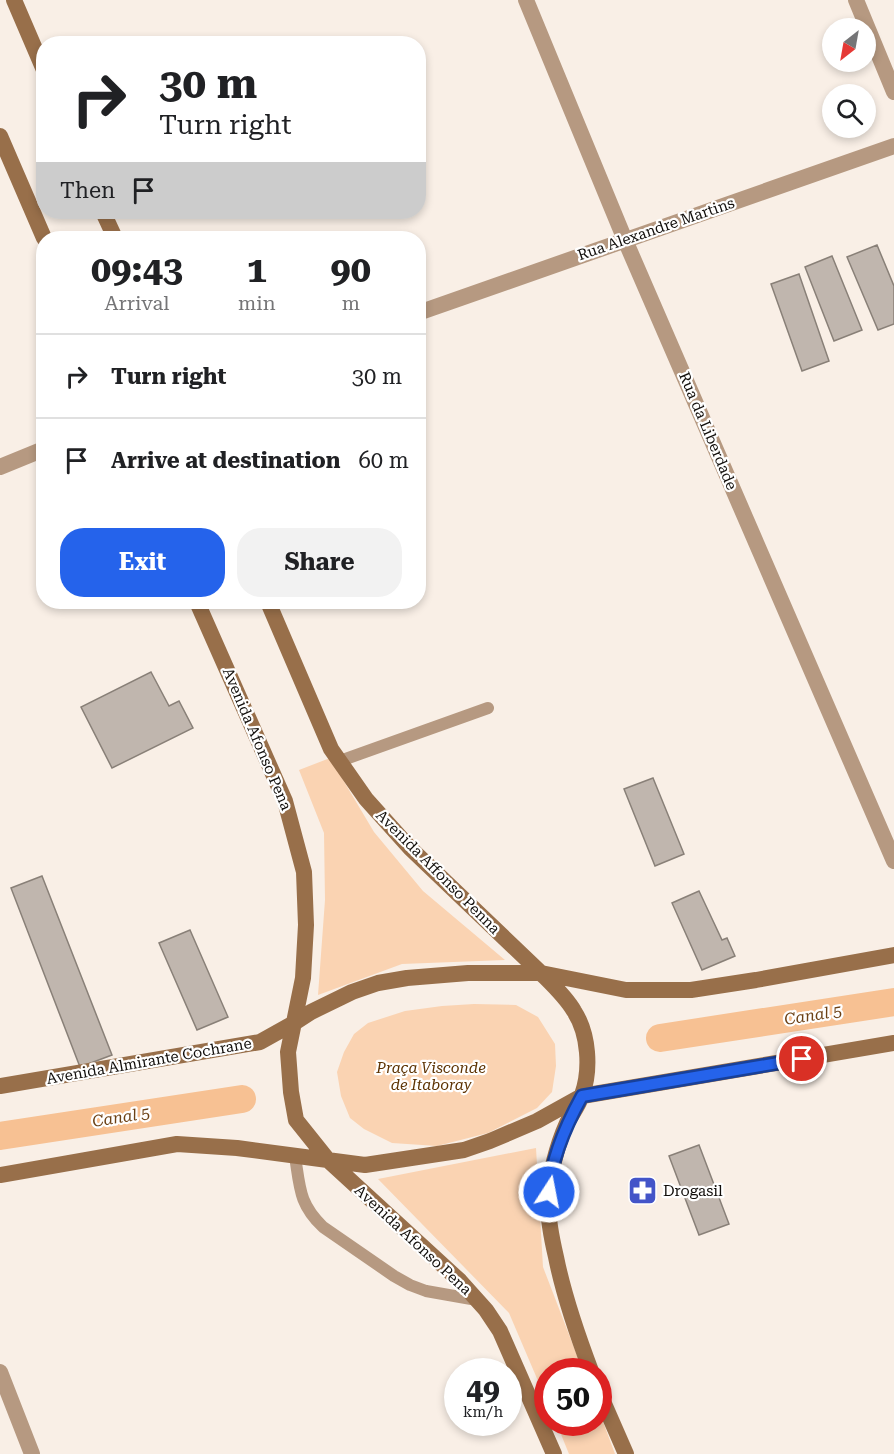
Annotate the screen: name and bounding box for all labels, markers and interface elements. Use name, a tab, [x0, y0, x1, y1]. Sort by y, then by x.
north arrow	[822, 18, 876, 72]
map controls	[822, 18, 876, 138]
text: 30 m	[159, 59, 257, 108]
icon: right	[60, 60, 138, 138]
button: search	[822, 84, 876, 138]
text: Turn right	[159, 109, 292, 141]
icon: arrive	[127, 174, 160, 207]
text: Then	[60, 178, 115, 203]
street label: Rua Alexandre Martins	[575, 194, 737, 264]
text: 09:43	[91, 249, 183, 291]
text: 1	[247, 249, 267, 291]
text: 90	[331, 249, 371, 291]
text: Arrival	[105, 291, 170, 315]
text: min	[238, 291, 276, 315]
text: m	[342, 291, 360, 315]
icon: right	[60, 360, 93, 393]
text: Turn right	[111, 364, 226, 389]
text: 30 m	[352, 364, 402, 389]
street label: Rua da Liberdade	[675, 369, 741, 493]
icon: arrive	[60, 444, 93, 477]
text: Arrive at destination	[111, 448, 340, 473]
text: 60 m	[358, 448, 409, 473]
button: Exit	[60, 528, 225, 597]
button: Share	[237, 528, 402, 597]
street label: Avenida Afonso Pena	[219, 665, 295, 813]
street label: Avenida Affonso Penna	[372, 806, 504, 938]
water label: Canal 5	[783, 1001, 843, 1029]
pin	[776, 1033, 827, 1084]
street label: Avenida Almirante Cochrane	[45, 1034, 253, 1088]
icon: arrive	[785, 1042, 818, 1075]
park label: Praça Visconde de Itaboray	[375, 1059, 486, 1094]
water label: Canal 5	[91, 1103, 151, 1131]
position arrow	[517, 1160, 581, 1224]
pharmacy icon: Drogasil	[626, 1175, 658, 1207]
street label: Avenida Afonso Pena	[351, 1181, 475, 1299]
place label: Drogasil	[663, 1182, 723, 1200]
speed limit sign: 50	[534, 1358, 612, 1436]
text: 49	[466, 1372, 500, 1407]
text: km/h	[463, 1403, 503, 1421]

